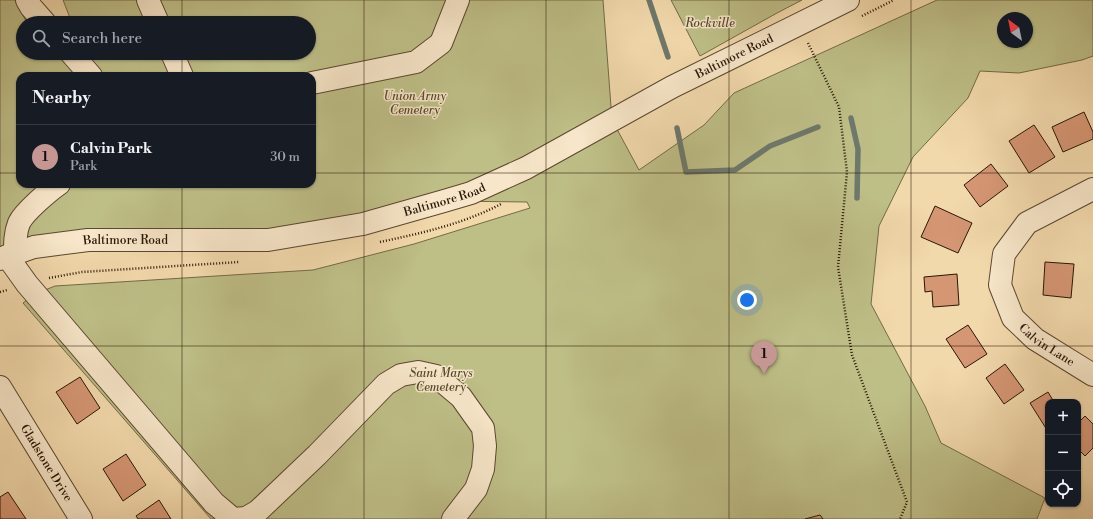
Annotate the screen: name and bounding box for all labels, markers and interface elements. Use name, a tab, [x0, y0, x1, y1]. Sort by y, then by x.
north arrow	[997, 12, 1033, 48]
search box	[16, 16, 316, 60]
park label: Rockville	[684, 16, 735, 31]
icon: search	[30, 27, 52, 49]
text: Search here	[62, 29, 142, 48]
street label: Baltimore Road	[692, 31, 776, 82]
text: Nearby	[32, 87, 91, 109]
park label: Union Army Cemetery	[384, 89, 447, 118]
text: Calvin Park	[70, 139, 152, 158]
text: 1	[42, 149, 48, 165]
text: 30 m	[270, 149, 300, 165]
text: Park	[70, 158, 97, 174]
street label: Baltimore Road	[401, 180, 488, 220]
street label: Baltimore Road	[81, 232, 168, 248]
your location	[737, 290, 757, 310]
street label: Calvin Lane	[1016, 320, 1078, 369]
pin: 1	[751, 341, 777, 374]
park label: Saint Marys Cemetery	[409, 366, 473, 395]
map controls	[1045, 399, 1081, 507]
button: +	[1045, 399, 1081, 435]
street label: Gladstone Drive	[17, 421, 76, 504]
button: −	[1045, 435, 1081, 471]
button: locate	[1045, 471, 1081, 507]

